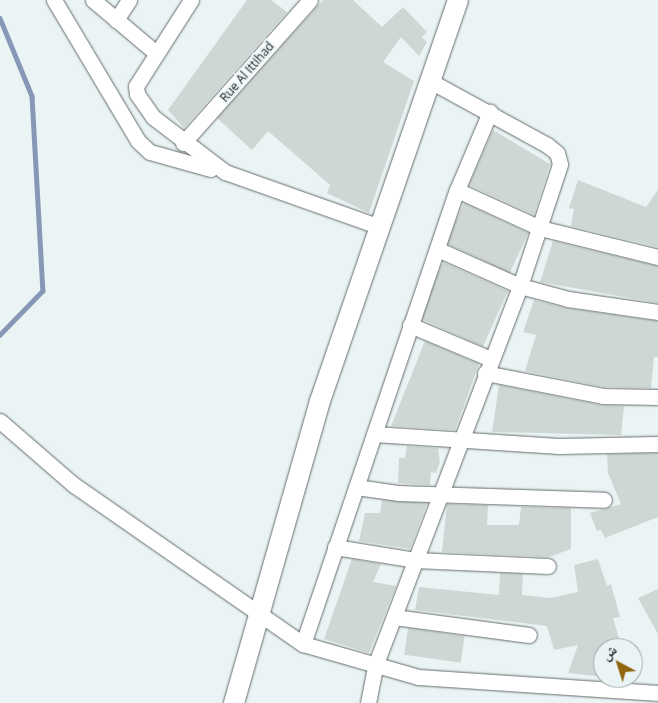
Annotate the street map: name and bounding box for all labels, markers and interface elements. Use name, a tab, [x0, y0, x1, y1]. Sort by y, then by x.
street label: Rue Al Ittihad	[217, 39, 277, 105]
north arrow	[593, 638, 643, 688]
text: ش	[597, 640, 620, 664]

